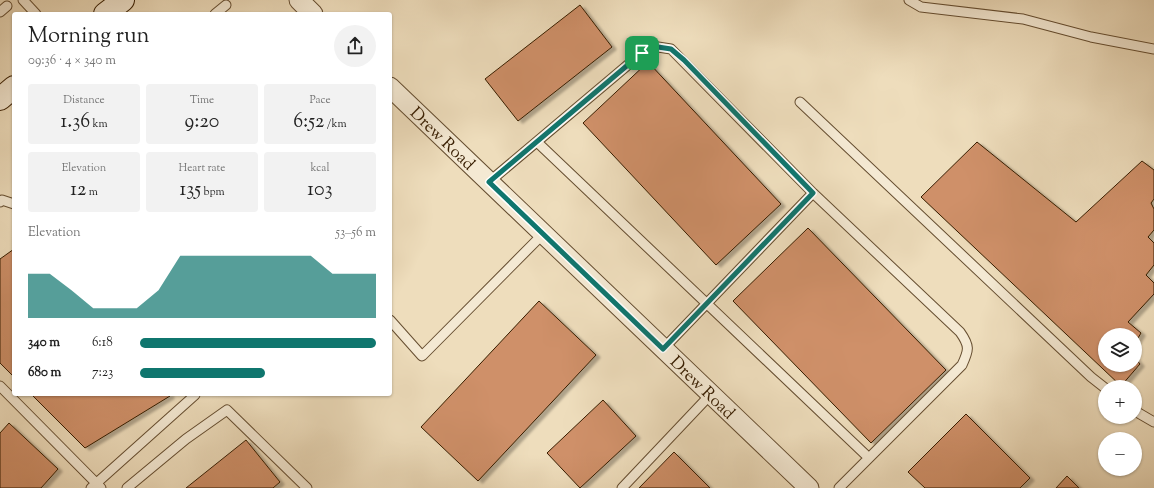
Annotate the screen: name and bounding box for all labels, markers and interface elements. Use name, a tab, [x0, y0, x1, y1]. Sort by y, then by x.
text: Morning run	[28, 21, 150, 53]
button: share	[334, 25, 376, 67]
pin	[625, 36, 659, 70]
icon: arrive	[631, 42, 653, 64]
text: 09:36 · 4 × 340 m	[28, 52, 116, 70]
text: Distance	[63, 92, 105, 108]
text: Time	[190, 92, 214, 108]
text: Pace	[309, 92, 331, 108]
street label: Drew Road	[404, 102, 480, 177]
text: 1.36	[60, 108, 90, 137]
text: 9:20	[185, 108, 219, 137]
text: 6:52	[293, 108, 324, 137]
text: km	[90, 116, 108, 132]
text: /km	[324, 116, 347, 132]
text: Elevation	[62, 160, 106, 176]
text: Heart rate	[179, 160, 225, 176]
text: kcal	[311, 160, 329, 176]
text: 12	[70, 176, 86, 205]
text: 135	[179, 176, 201, 205]
text: 103	[307, 176, 333, 205]
text: m	[86, 184, 98, 200]
text: bpm	[201, 184, 225, 200]
text: Elevation	[28, 224, 81, 242]
text: 53–56 m	[335, 224, 376, 242]
map controls	[1098, 328, 1142, 476]
button: layers	[1098, 328, 1142, 372]
text: 340 m	[28, 334, 60, 352]
text: 6:18	[92, 334, 113, 352]
street label: Drew Road	[664, 351, 740, 426]
text: 680 m	[28, 364, 61, 382]
text: 7:23	[92, 364, 113, 382]
button: +	[1098, 380, 1142, 424]
button: −	[1098, 432, 1142, 476]

